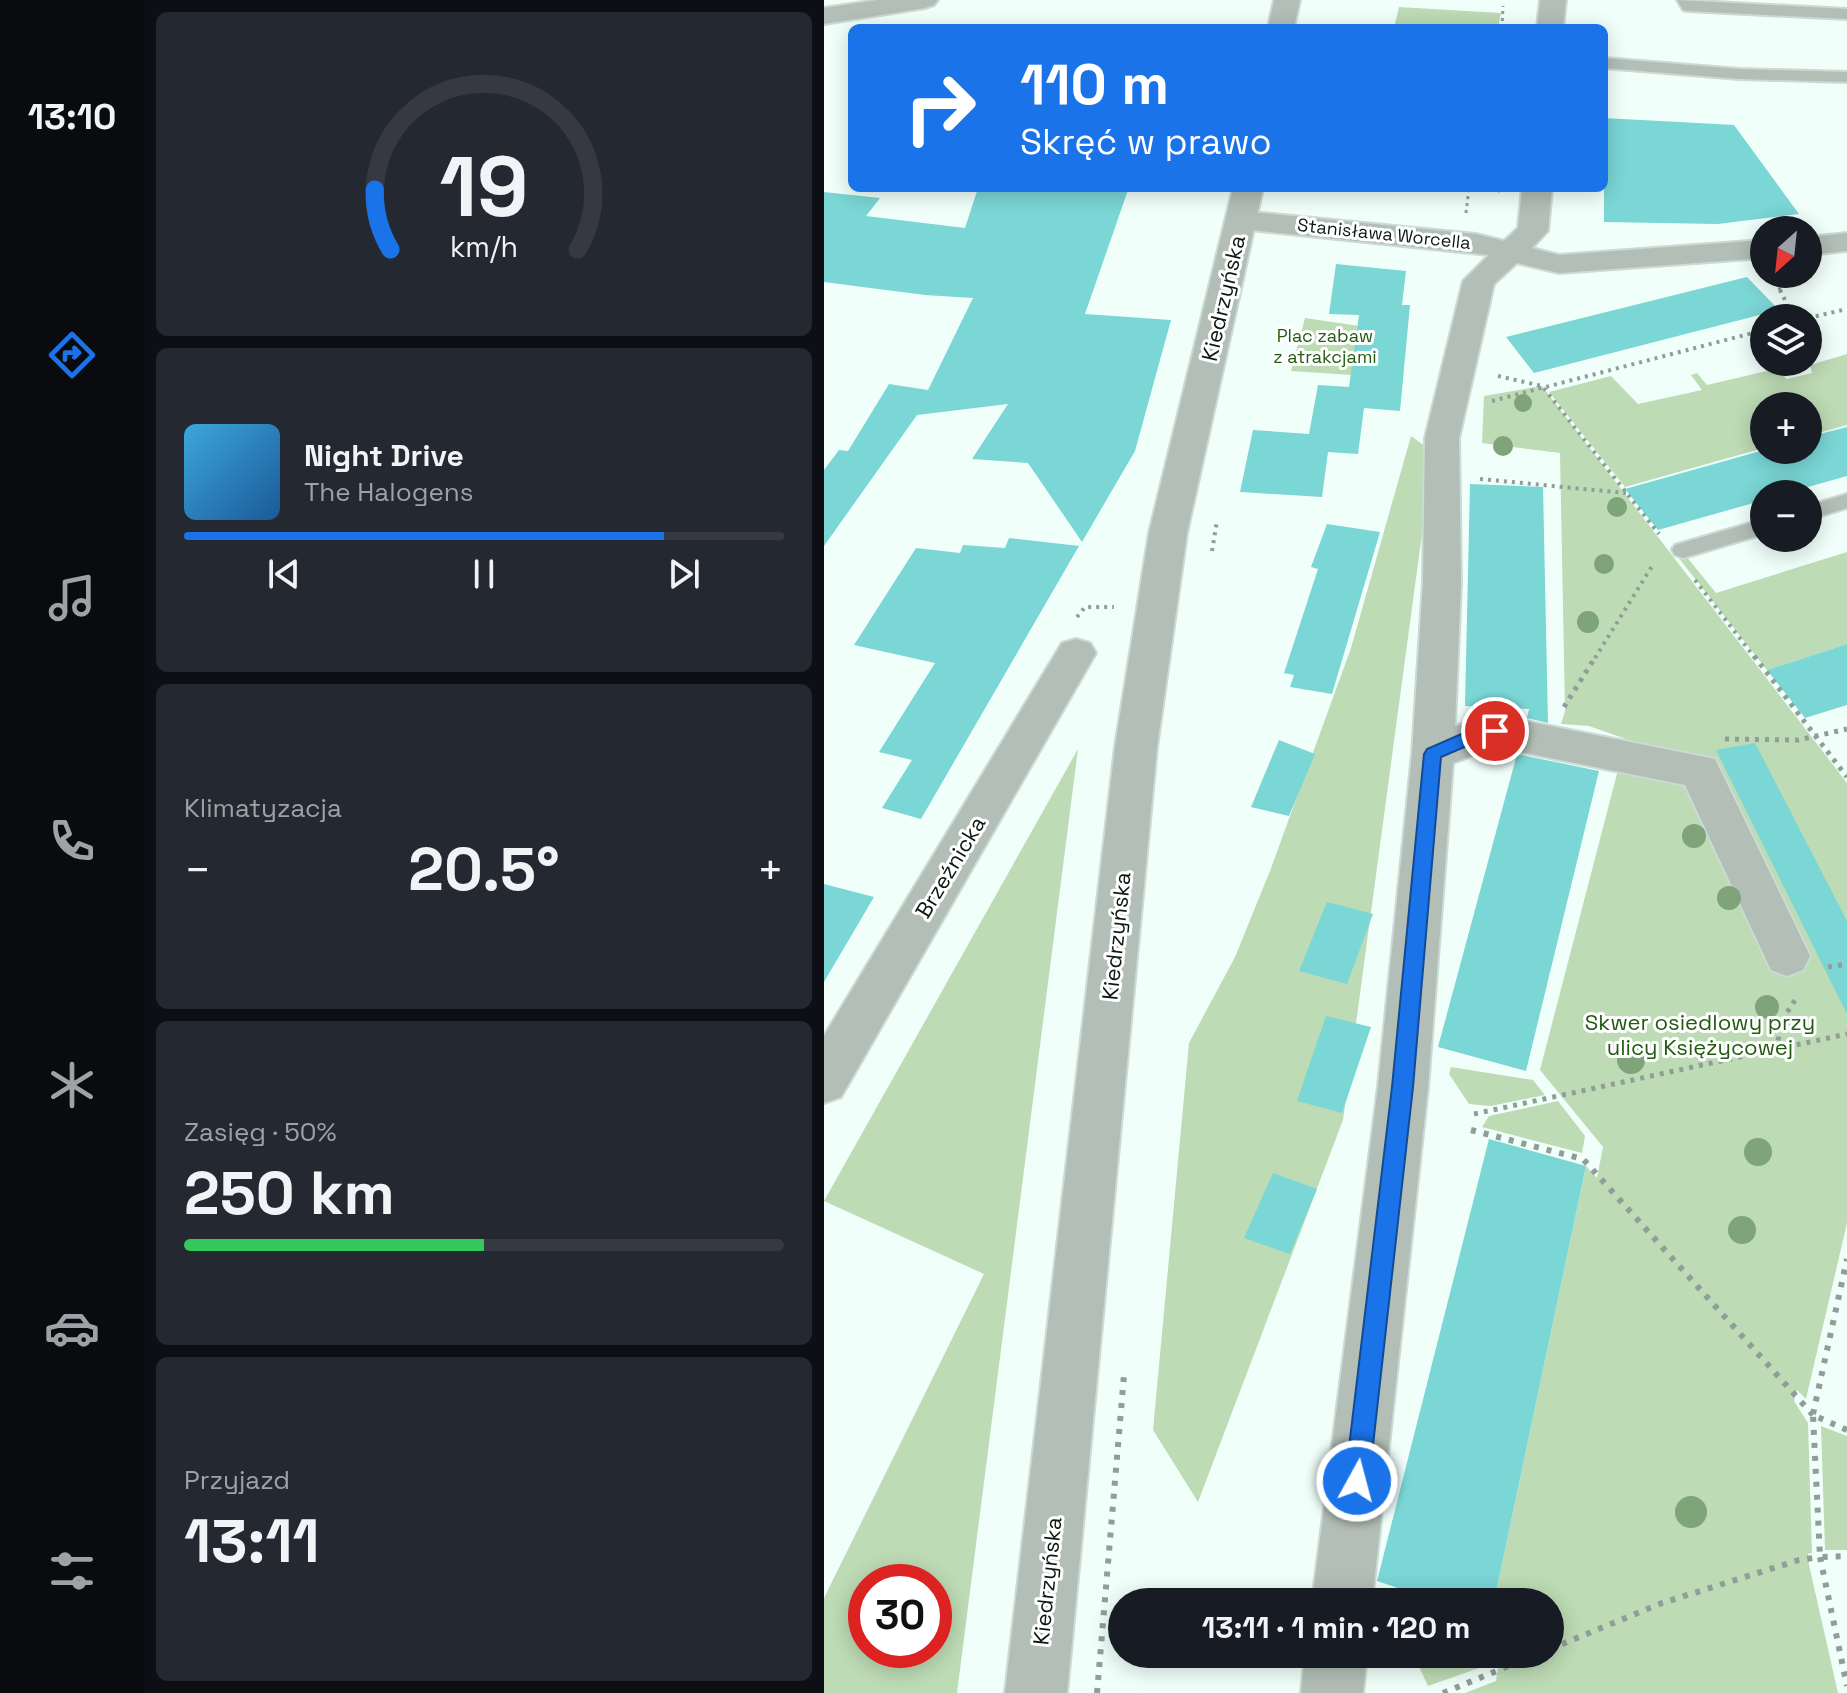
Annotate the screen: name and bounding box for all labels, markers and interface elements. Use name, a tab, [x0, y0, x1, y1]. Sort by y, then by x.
text: 110 m	[1020, 49, 1169, 120]
icon: right	[888, 56, 992, 160]
text: 13:10	[28, 94, 116, 140]
text: Skręć w prawo	[1020, 119, 1272, 165]
text: 19	[439, 134, 529, 240]
street label: Stanisława Worcella	[1296, 213, 1472, 254]
north arrow	[1750, 216, 1822, 288]
map controls	[1750, 216, 1822, 552]
text: km/h	[450, 229, 518, 265]
street label: Kiedrzyńska	[1195, 232, 1251, 364]
button: layers	[1750, 304, 1822, 376]
park label: Plac zabaw z atrakcjami	[1273, 324, 1377, 368]
icon: directions	[44, 327, 100, 383]
button: +	[1750, 392, 1822, 464]
text: Night Drive	[304, 436, 464, 475]
text: The Halogens	[304, 475, 473, 509]
button: −	[1750, 480, 1822, 552]
icon: previous	[262, 552, 306, 596]
icon: pause	[462, 552, 506, 596]
icon: next	[662, 552, 706, 596]
icon: music	[44, 570, 100, 626]
pin	[1461, 697, 1529, 765]
icon: arrive	[1473, 709, 1517, 753]
text: Klimatyzacja	[184, 791, 342, 825]
street label: Brzeźnicka	[909, 811, 992, 923]
icon: phone	[44, 813, 100, 869]
text: 20.5°	[408, 831, 560, 908]
text: −	[184, 842, 211, 898]
text: +	[757, 842, 784, 898]
street label: Kiedrzyńska	[1095, 870, 1137, 1001]
park label: Skwer osiedlowy przy ulicy Księżycowej	[1585, 1008, 1815, 1061]
icon: climate	[44, 1057, 100, 1113]
text: Zasięg · 50%	[184, 1115, 337, 1149]
text: 250 km	[184, 1155, 395, 1232]
icon: car	[44, 1300, 100, 1356]
position arrow	[1315, 1439, 1399, 1523]
text: Przyjazd	[184, 1463, 290, 1497]
text: 13:11	[184, 1503, 320, 1580]
street label: Kiedrzyńska	[1026, 1515, 1068, 1646]
icon: filters	[44, 1543, 100, 1599]
speed limit sign: 30	[848, 1564, 952, 1668]
text: 13:11 · 1 min · 120 m	[1202, 1608, 1470, 1647]

